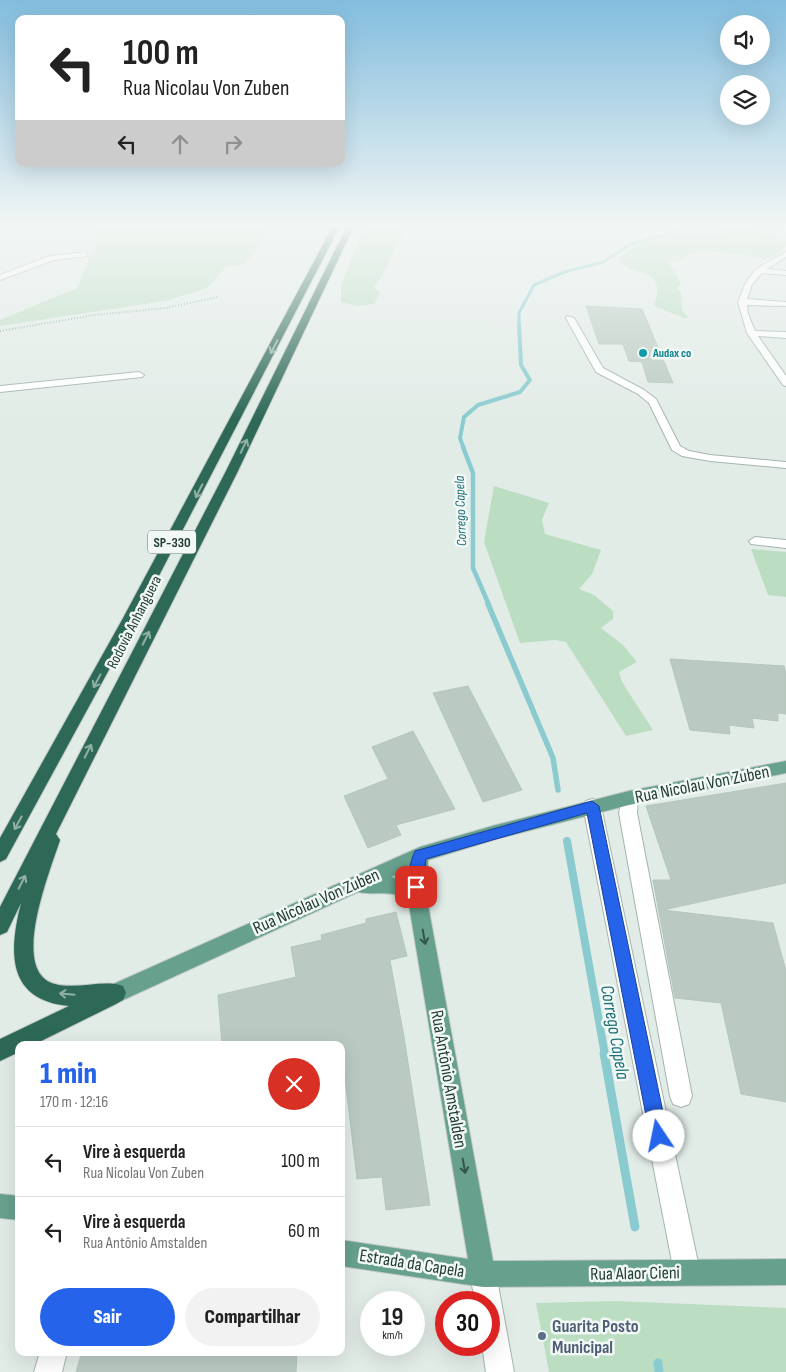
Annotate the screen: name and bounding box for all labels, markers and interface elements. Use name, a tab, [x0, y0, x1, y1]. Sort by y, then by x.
map controls	[720, 15, 770, 125]
button: sound	[720, 15, 770, 65]
text: 100 m	[123, 32, 199, 75]
icon: left	[40, 35, 105, 100]
text: Rua Nicolau Von Zuben	[123, 75, 289, 102]
button: layers	[720, 75, 770, 125]
icon: left	[113, 130, 141, 158]
icon: ahead	[166, 130, 194, 158]
icon: right	[219, 130, 247, 158]
one-way arrow	[269, 339, 278, 354]
place label: Audax co	[652, 346, 691, 361]
marker: Audax co	[637, 347, 649, 359]
one-way arrow	[239, 439, 249, 454]
water label: Corrego Capela	[451, 475, 470, 546]
one-way arrow	[194, 483, 203, 498]
road number: SP-330	[148, 530, 196, 554]
street label: Rodovia Anhanguera	[103, 572, 166, 672]
one-way arrow	[142, 631, 151, 646]
one-way arrow	[92, 673, 102, 688]
one-way arrow	[84, 744, 93, 759]
street label: Rua Nicolau Von Zuben	[633, 761, 771, 808]
one-way arrow	[13, 815, 23, 830]
street label: Rua Nicolau Von Zuben	[250, 864, 383, 939]
pin	[395, 866, 437, 908]
icon: arrive	[402, 873, 430, 901]
one-way arrow	[18, 875, 27, 890]
one-way arrow	[420, 929, 430, 945]
water label: Corrego Capela	[595, 983, 634, 1082]
one-way arrow	[59, 990, 75, 999]
street label: Rua Antônio Amstalden	[426, 1008, 471, 1150]
text: 1 min	[40, 1056, 97, 1092]
button: close	[268, 1058, 320, 1110]
text: 170 m · 12:16	[40, 1093, 108, 1112]
position arrow	[632, 1109, 684, 1161]
text: Vire à esquerda	[83, 1141, 185, 1164]
icon: left	[40, 1148, 68, 1176]
text: 100 m	[281, 1150, 320, 1173]
one-way arrow	[460, 1158, 470, 1174]
text: Rua Nicolau Von Zuben	[83, 1164, 204, 1183]
text: Vire à esquerda	[83, 1211, 185, 1234]
icon: left	[40, 1218, 68, 1246]
text: 60 m	[288, 1220, 320, 1243]
text: Rua Antônio Amstalden	[83, 1234, 207, 1253]
street label: Estrada da Capela	[358, 1245, 466, 1282]
street label: Rua Alaor Cieni	[590, 1262, 680, 1285]
button: Sair	[40, 1288, 175, 1346]
button: Compartilhar	[185, 1288, 320, 1346]
speed limit sign: 30	[435, 1291, 500, 1356]
text: 19	[382, 1302, 403, 1333]
place label: Guarita Posto Municipal	[552, 1316, 639, 1358]
text: km/h	[382, 1328, 403, 1343]
marker: Guarita Posto Municipal	[536, 1330, 548, 1342]

